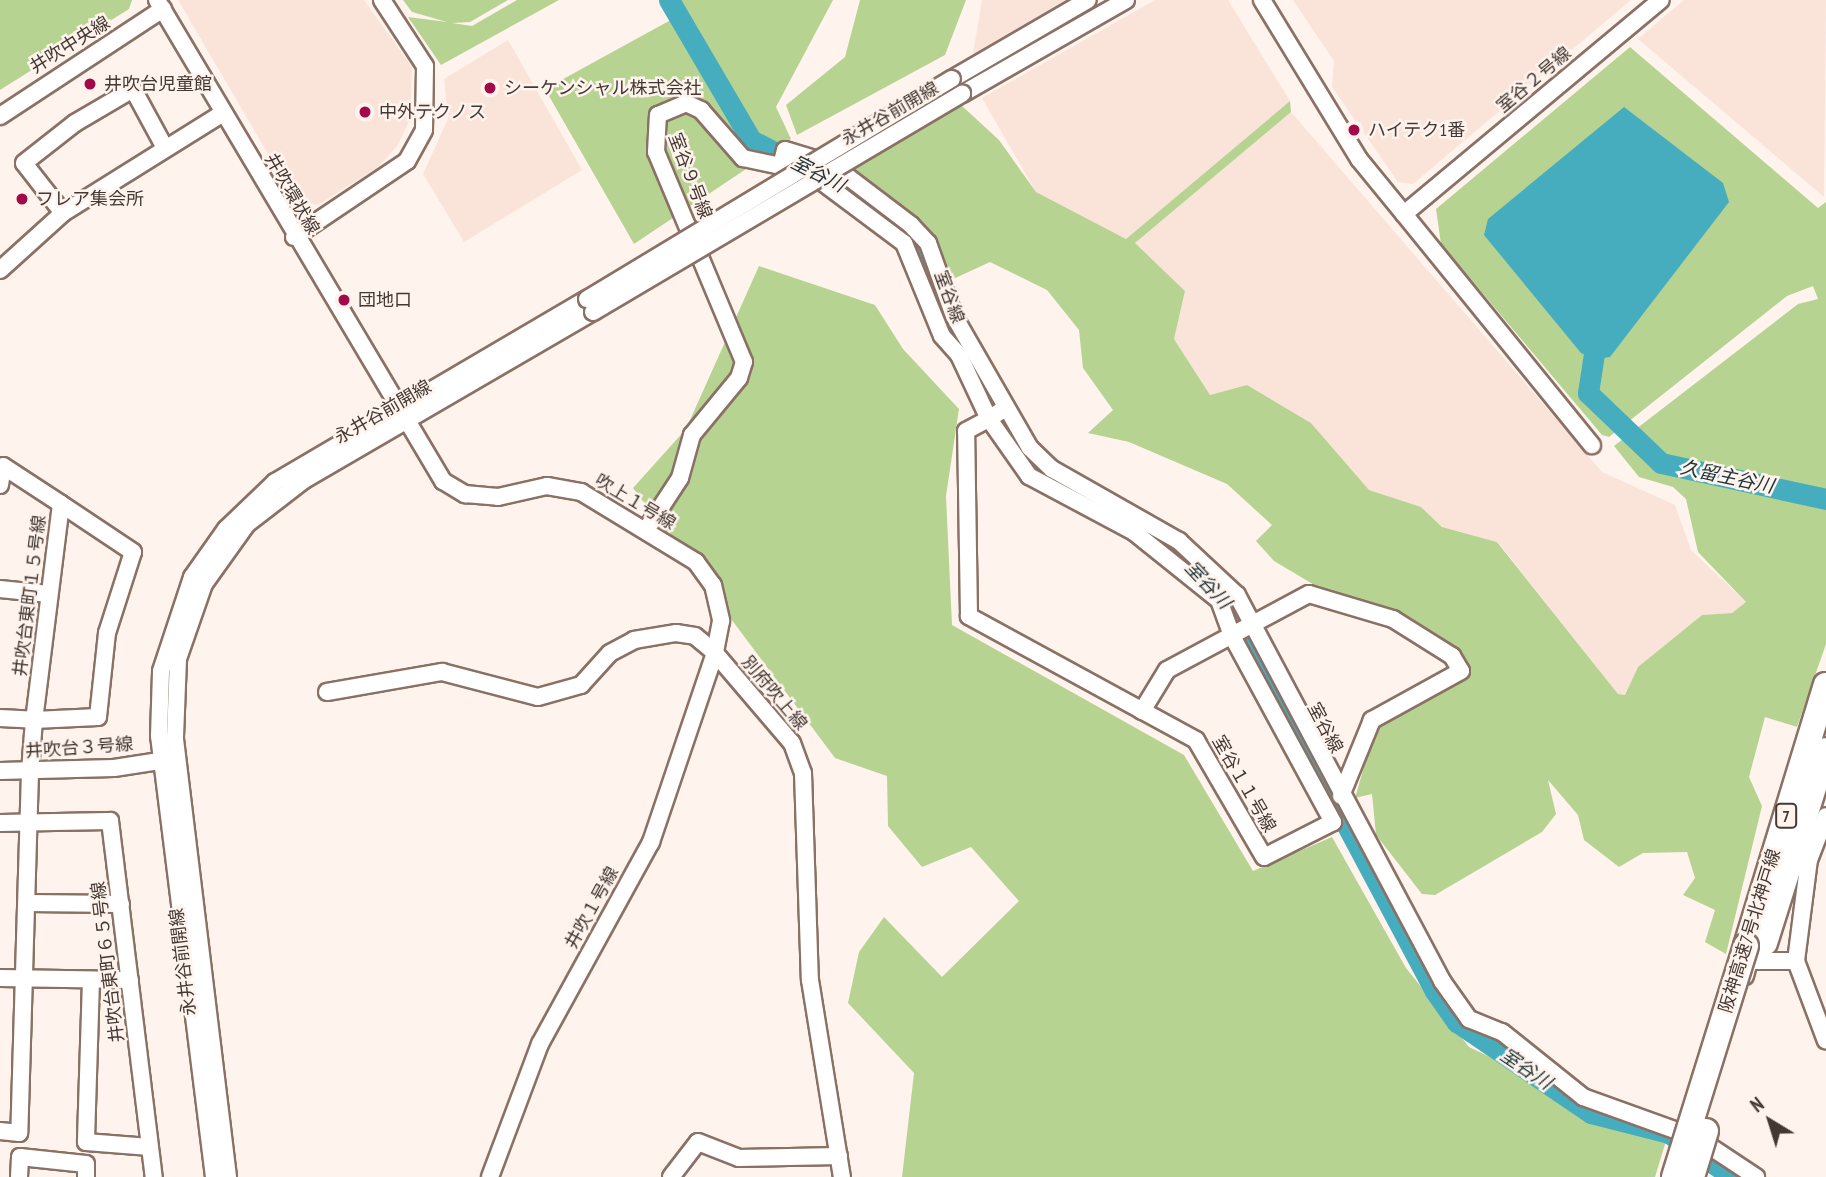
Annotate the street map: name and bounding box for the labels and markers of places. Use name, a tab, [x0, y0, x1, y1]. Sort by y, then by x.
place label: 井吹台児童館	[104, 73, 212, 95]
marker: 井吹台児童館	[82, 76, 98, 92]
place label: シーケンシャル株式会社	[504, 77, 702, 99]
marker: シーケンシャル株式会社	[482, 80, 498, 96]
place label: 中外テクノス	[379, 101, 487, 123]
marker: 中外テクノス	[357, 104, 373, 120]
place label: ハイテク1番	[1368, 119, 1466, 141]
marker: ハイテク1番	[1346, 122, 1362, 138]
place label: フレア集会所	[36, 188, 144, 210]
marker: フレア集会所	[14, 191, 30, 207]
place label: 団地口	[358, 289, 412, 311]
marker: 団地口	[336, 292, 352, 308]

